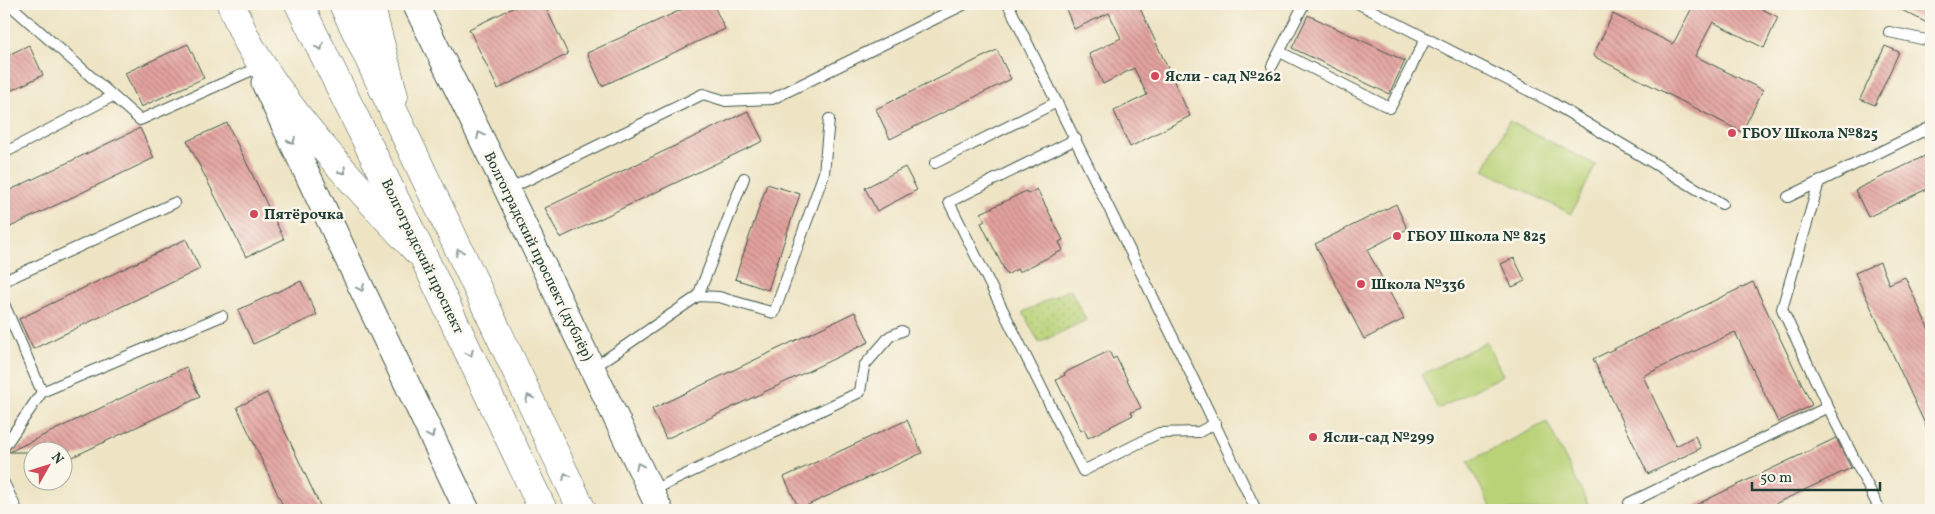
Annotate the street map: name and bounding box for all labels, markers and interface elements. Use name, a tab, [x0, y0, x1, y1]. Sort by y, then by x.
one-way arrow	[314, 42, 324, 51]
place label: Ясли - сад №262	[1165, 67, 1281, 88]
marker: Ясли - сад №262	[1149, 70, 1161, 82]
place label: ГБОУ Школа №825	[1742, 124, 1878, 145]
marker: ГБОУ Школа №825	[1726, 127, 1738, 139]
one-way arrow	[476, 132, 486, 141]
one-way arrow	[285, 136, 296, 145]
street label: Волгоградский проспект (дублёр)	[478, 149, 598, 365]
one-way arrow	[338, 165, 347, 174]
street label: Волгоградский проспект	[375, 176, 469, 338]
place label: Пятёрочка	[264, 205, 344, 226]
marker: Пятёрочка	[248, 208, 260, 220]
place label: ГБОУ Школа № 825	[1407, 227, 1546, 248]
marker: ГБОУ Школа № 825	[1391, 230, 1403, 242]
one-way arrow	[455, 248, 466, 257]
place label: Школа №336	[1371, 275, 1465, 296]
marker: Школа №336	[1355, 278, 1367, 290]
one-way arrow	[355, 283, 366, 292]
one-way arrow	[463, 348, 474, 357]
one-way arrow	[525, 395, 535, 404]
place label: Ясли-сад №299	[1323, 428, 1434, 449]
one-way arrow	[425, 429, 435, 438]
marker: Ясли-сад №299	[1307, 431, 1319, 443]
north arrow	[22, 442, 72, 492]
text: N	[46, 449, 68, 469]
scale bar	[1752, 459, 1880, 491]
one-way arrow	[635, 462, 646, 471]
text: 50 m	[1760, 468, 1792, 489]
one-way arrow	[562, 472, 572, 481]

